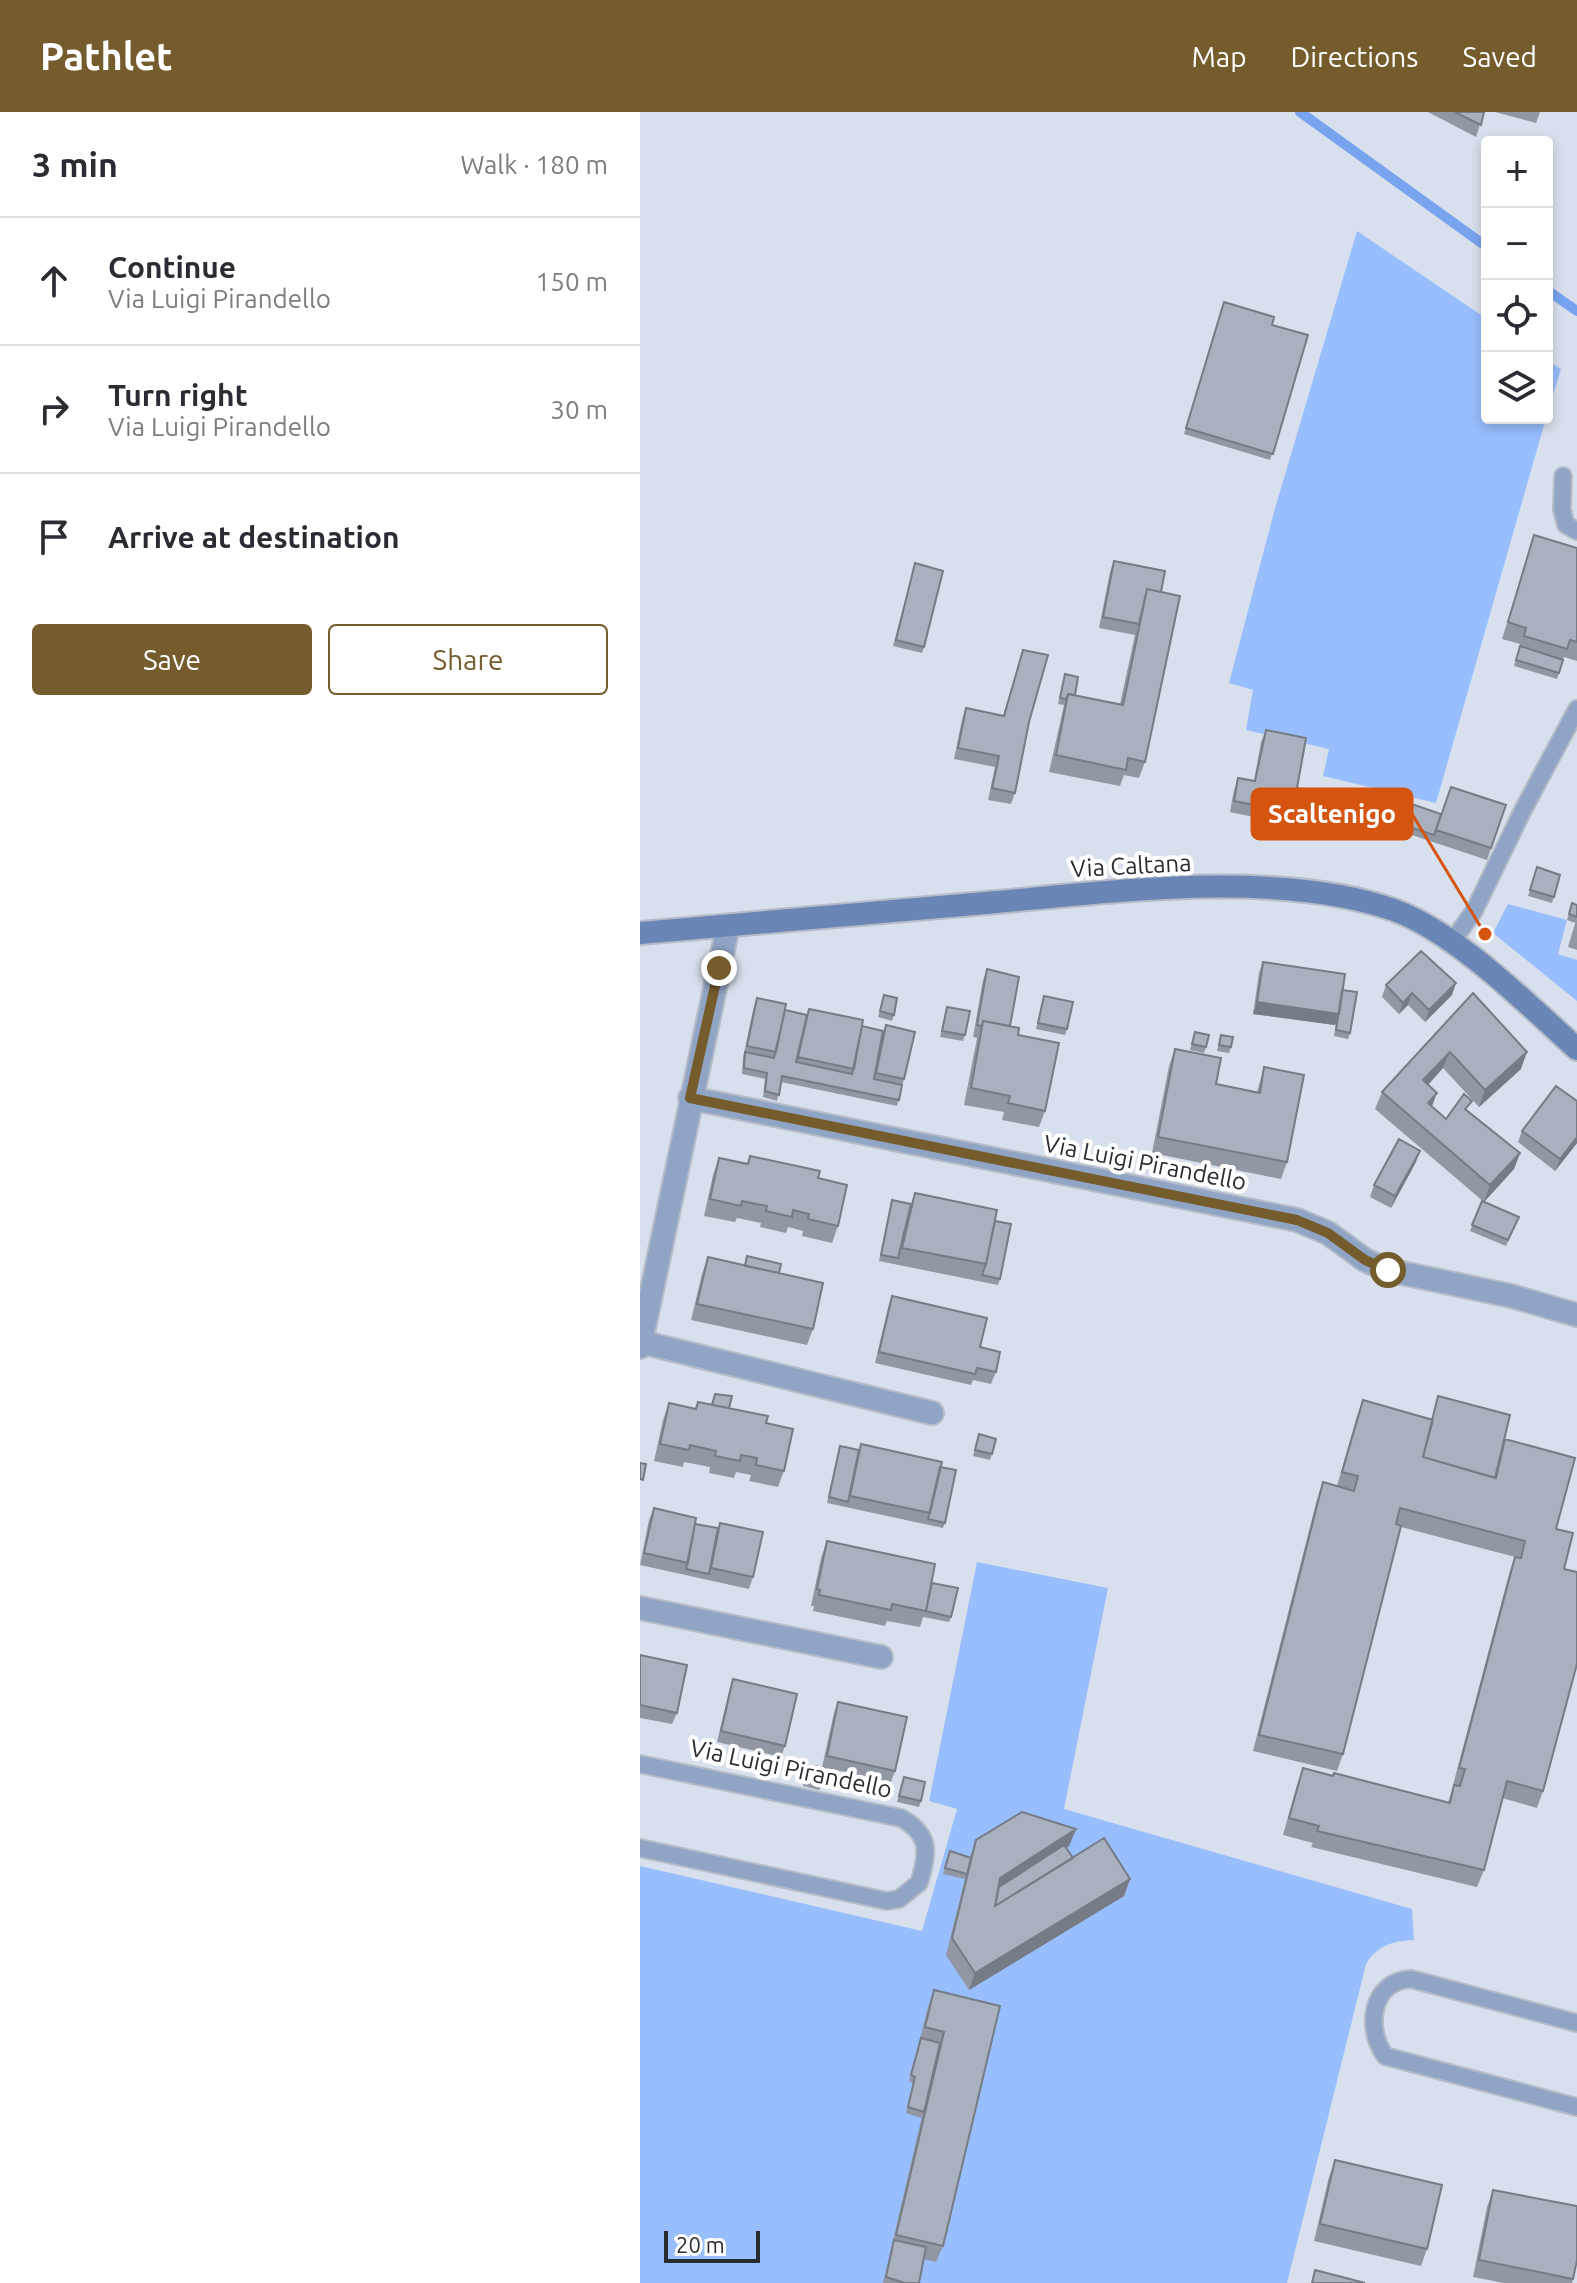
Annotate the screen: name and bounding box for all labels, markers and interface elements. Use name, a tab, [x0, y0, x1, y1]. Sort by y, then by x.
text: Pathlet	[40, 35, 172, 77]
text: Map	[1191, 41, 1247, 72]
text: Directions	[1291, 41, 1418, 72]
text: Saved	[1462, 41, 1537, 72]
map controls	[1481, 136, 1553, 424]
button: +	[1481, 136, 1553, 208]
text: 3 min	[32, 145, 118, 183]
text: Walk · 180 m	[460, 150, 608, 179]
button: −	[1481, 208, 1553, 280]
text: Continue	[108, 250, 236, 284]
icon: ahead	[32, 259, 76, 303]
text: 150 m	[536, 267, 608, 296]
button: locate	[1481, 280, 1553, 352]
text: Via Luigi Pirandello	[108, 284, 331, 313]
button: layers	[1481, 352, 1553, 424]
text: Turn right	[108, 378, 248, 412]
icon: right	[32, 387, 76, 431]
text: 30 m	[550, 395, 608, 424]
text: Via Luigi Pirandello	[108, 412, 331, 441]
icon: arrive	[32, 515, 76, 559]
text: Arrive at destination	[108, 520, 400, 554]
button: Save	[32, 624, 312, 695]
button: Share	[328, 624, 608, 695]
callout: Scaltenigo	[1252, 789, 1412, 839]
text: Scaltenigo	[1268, 799, 1396, 828]
street label: Via Caltana	[1070, 849, 1192, 882]
route end	[701, 950, 737, 986]
street label: Via Luigi Pirandello	[1042, 1130, 1249, 1195]
route start	[1370, 1252, 1406, 1288]
street label: Via Luigi Pirandello	[688, 1734, 895, 1803]
scale bar	[664, 2227, 760, 2263]
text: 20 m	[676, 2232, 725, 2257]

